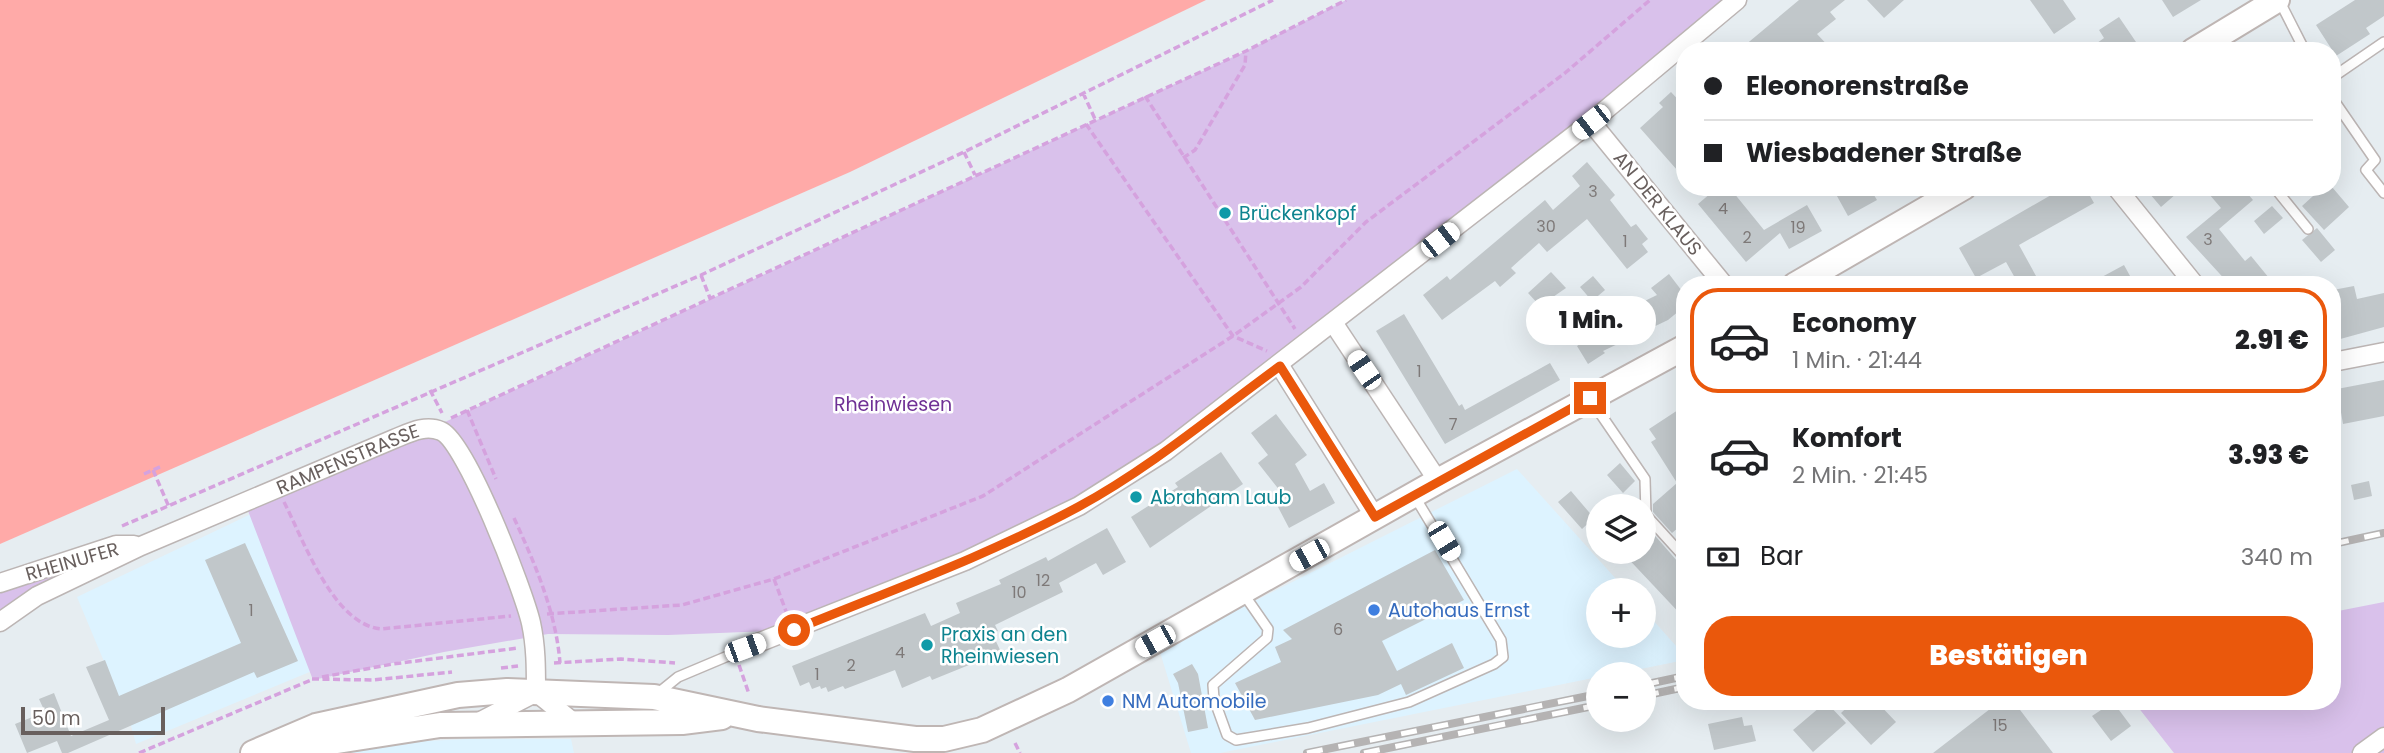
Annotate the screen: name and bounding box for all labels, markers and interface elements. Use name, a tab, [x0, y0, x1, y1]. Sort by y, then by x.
text: Eleonorenstraße	[1746, 68, 1969, 104]
car	[1568, 101, 1615, 143]
text: Wiesbadener Straße	[1746, 135, 2022, 171]
street label: AN DER KLAUS	[1607, 145, 1708, 261]
house number: 3	[1588, 180, 1598, 203]
house number: 4	[1718, 197, 1728, 220]
place label: Brückenkopf	[1239, 200, 1356, 227]
marker: Brückenkopf	[1217, 205, 1233, 221]
house number: 30	[1536, 215, 1556, 238]
house number: 19	[1790, 216, 1806, 239]
car	[1417, 219, 1464, 261]
house number: 2	[1742, 226, 1752, 249]
house number: 3	[2203, 228, 2213, 251]
house number: 1	[1622, 230, 1628, 253]
callout: 1 Min.	[1525, 296, 1655, 346]
text: 1 Min.	[1559, 304, 1623, 336]
text: Economy	[1792, 305, 1916, 341]
icon: car	[1708, 309, 1771, 372]
text: 2.91 €	[2235, 322, 2309, 358]
text: 1 Min. · 21:44	[1792, 344, 1922, 376]
car	[1344, 347, 1385, 393]
house number: 1	[1416, 360, 1422, 383]
route end	[1574, 382, 1606, 414]
park label: Rheinwiesen	[834, 391, 952, 418]
house number: 7	[1449, 413, 1458, 436]
street label: RAMPENSTRASSE	[272, 417, 423, 501]
text: Komfort	[1792, 420, 1902, 456]
icon: car	[1708, 424, 1771, 487]
text: 3.93 €	[2228, 437, 2309, 473]
text: 2 Min. · 21:45	[1792, 459, 1928, 491]
place label: Abraham Laub	[1150, 484, 1291, 511]
marker: Abraham Laub	[1128, 489, 1144, 505]
map controls	[1586, 494, 1656, 732]
button: layers	[1586, 494, 1656, 564]
car	[1425, 518, 1464, 564]
street label: RHEINUFER	[22, 535, 122, 588]
car	[1286, 536, 1333, 574]
icon: cash	[1704, 538, 1742, 576]
text: Bar	[1760, 538, 1803, 574]
text: 340 m	[2241, 541, 2313, 573]
house number: 12	[1036, 569, 1050, 592]
button: +	[1586, 578, 1656, 648]
house number: 10	[1011, 581, 1027, 604]
place label: Autohaus Ernst	[1388, 597, 1530, 624]
house number: 1	[248, 599, 254, 622]
marker: Autohaus Ernst	[1366, 602, 1382, 618]
route start	[778, 614, 810, 646]
button: Bestätigen	[1704, 616, 2313, 696]
house number: 6	[1333, 618, 1343, 641]
place label: Praxis an den Rheinwiesen	[941, 621, 1068, 670]
car	[1132, 622, 1179, 660]
car	[722, 631, 769, 665]
marker: Praxis an den Rheinwiesen	[919, 637, 935, 653]
house number: 4	[895, 641, 905, 664]
house number: 2	[846, 654, 856, 677]
button: −	[1586, 662, 1656, 732]
house number: 1	[814, 663, 820, 686]
place label: NM Automobile	[1122, 688, 1267, 715]
marker: NM Automobile	[1100, 693, 1116, 709]
scale bar	[21, 704, 164, 736]
text: 50 m	[32, 705, 81, 732]
house number: 15	[1992, 714, 2008, 737]

